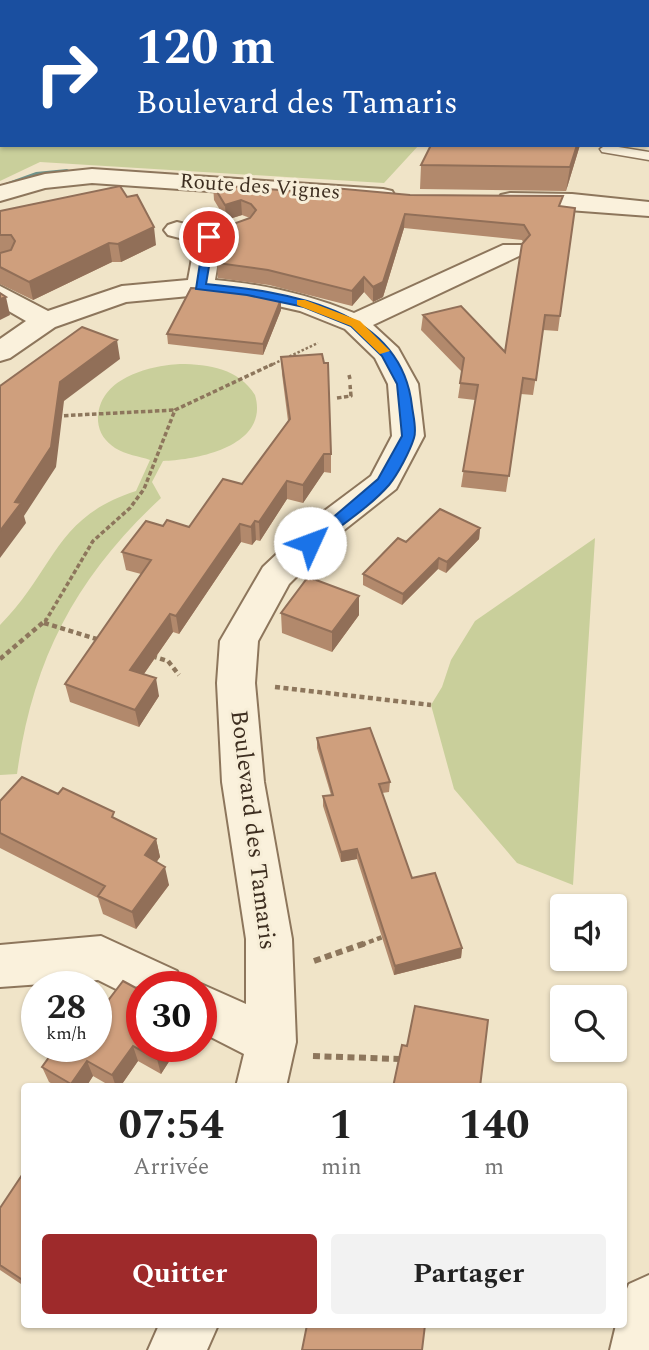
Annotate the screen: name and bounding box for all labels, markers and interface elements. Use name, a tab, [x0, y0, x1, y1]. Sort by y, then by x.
text: 120 m	[136, 11, 275, 86]
icon: right	[21, 28, 112, 119]
text: Boulevard des Tamaris	[136, 79, 458, 128]
street label: Route des Vignes	[179, 165, 341, 209]
pin	[179, 207, 239, 267]
icon: arrive	[190, 218, 228, 256]
position arrow	[273, 506, 347, 580]
street label: Boulevard des Tamaris	[220, 708, 286, 952]
map controls	[550, 894, 627, 1062]
button: sound	[550, 894, 627, 971]
speed limit sign: 30	[126, 971, 217, 1062]
text: 28	[47, 981, 86, 1034]
button: search	[550, 985, 627, 1062]
text: km/h	[46, 1020, 87, 1047]
text: 07:54	[118, 1094, 224, 1157]
text: 1	[330, 1094, 353, 1157]
text: 140	[459, 1094, 530, 1157]
text: Arrivée	[133, 1150, 209, 1185]
text: min	[321, 1150, 362, 1185]
text: m	[484, 1150, 504, 1185]
button: Quitter	[42, 1234, 317, 1314]
button: Partager	[331, 1234, 606, 1314]

